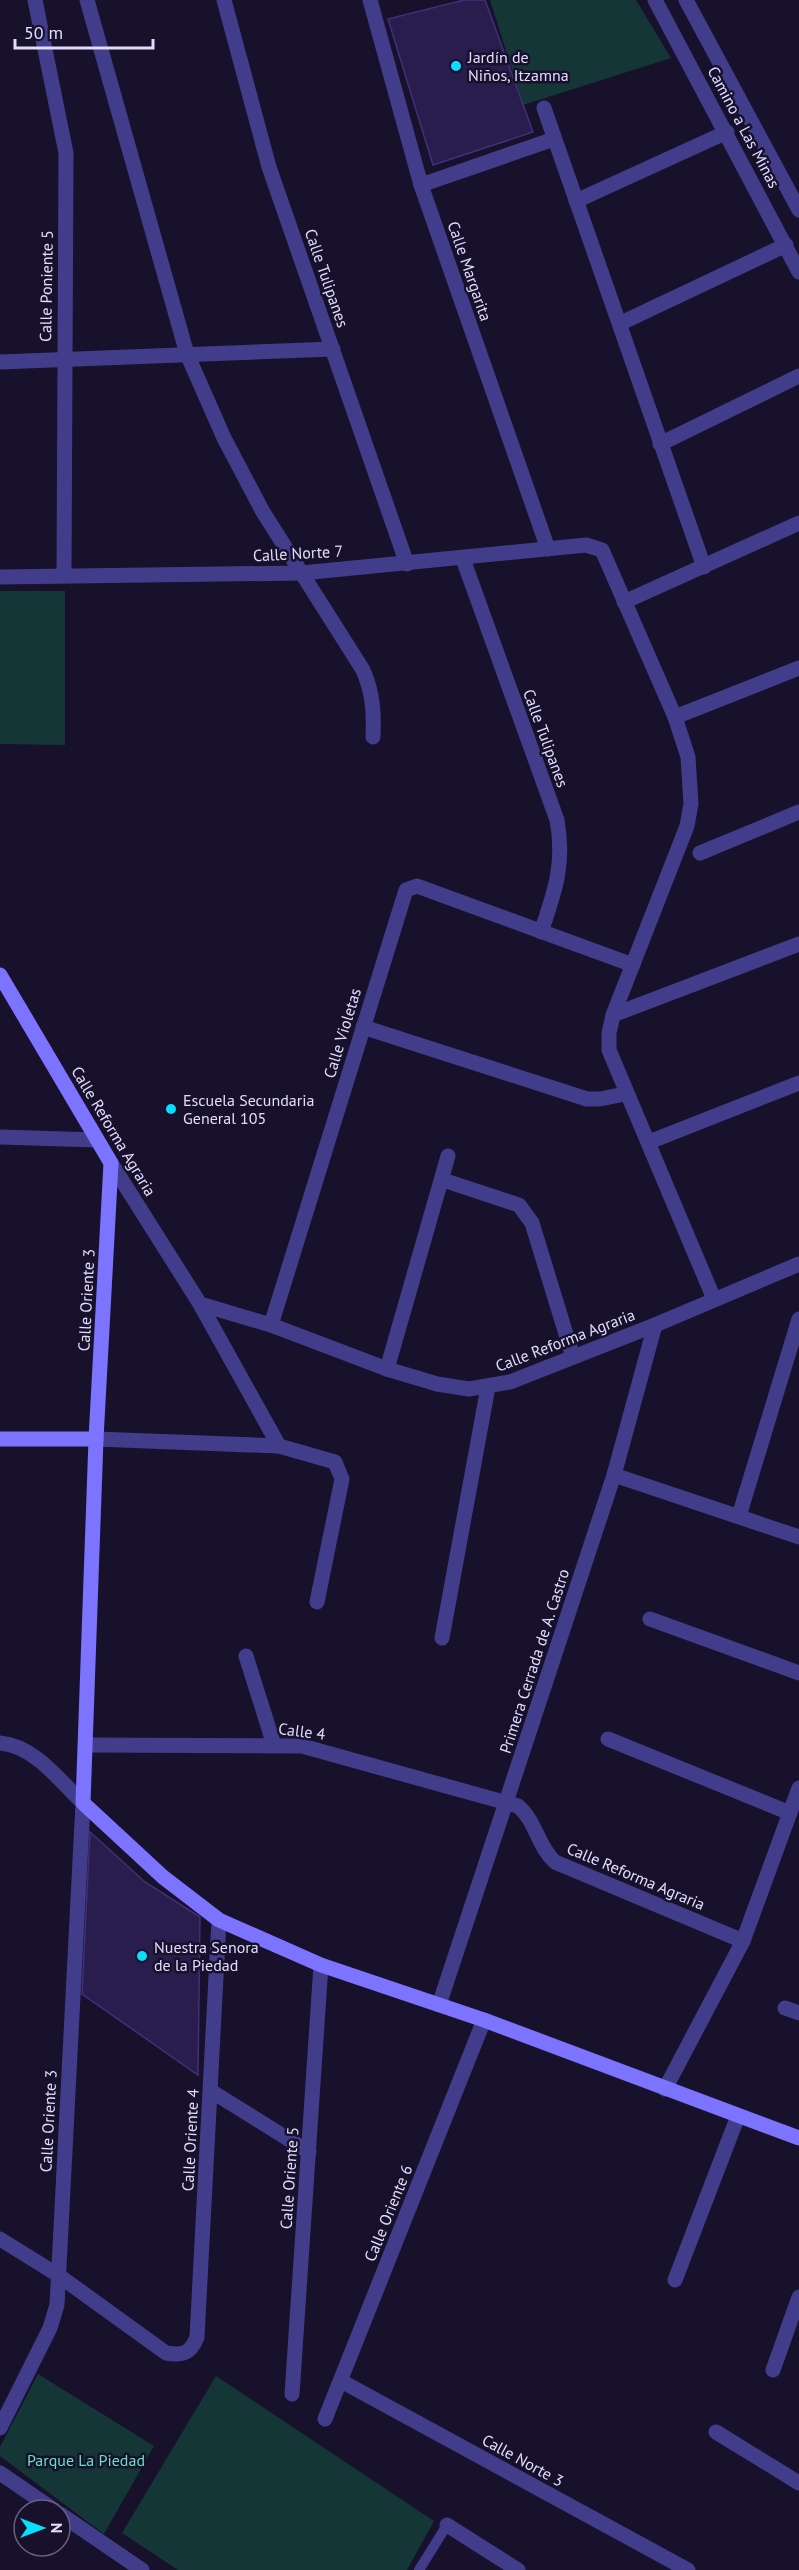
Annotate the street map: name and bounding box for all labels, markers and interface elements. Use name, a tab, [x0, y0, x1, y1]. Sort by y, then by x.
scale bar	[15, 12, 153, 50]
text: 50 m	[24, 21, 63, 44]
place label: Jardín de Niños, Itzamna	[467, 47, 569, 85]
marker: Jardín de Niños, Itzamna	[449, 59, 463, 73]
street label: Camino a Las Minas	[703, 63, 785, 192]
street label: Calle Margarita	[444, 218, 496, 324]
street label: Calle Tulipanes	[301, 226, 353, 330]
street label: Calle Poniente 5	[35, 230, 57, 342]
street label: Calle Norte 7	[252, 541, 344, 565]
street label: Calle Tulipanes	[519, 686, 573, 790]
street label: Calle Violetas	[319, 985, 365, 1080]
street label: Calle Reforma Agraria	[67, 1062, 161, 1200]
place label: Escuela Secundaria General 105	[183, 1090, 314, 1128]
marker: Escuela Secundaria General 105	[164, 1102, 178, 1116]
street label: Calle Oriente 3	[73, 1248, 99, 1352]
street label: Calle Reforma Agraria	[492, 1304, 638, 1376]
street label: Primera Cerrada de A. Castro	[495, 1566, 573, 1756]
street label: Calle 4	[277, 1718, 327, 1744]
street label: Calle Reforma Agraria	[564, 1838, 708, 1914]
place label: Nuestra Senora de la Piedad	[154, 1937, 259, 1975]
marker: Nuestra Senora de la Piedad	[135, 1949, 149, 1963]
street label: Calle Oriente 3	[35, 2069, 61, 2173]
street label: Calle Oriente 4	[177, 2088, 203, 2192]
street label: Calle Oriente 5	[275, 2126, 303, 2230]
street label: Calle Oriente 6	[360, 2162, 416, 2264]
street label: Calle Norte 3	[479, 2429, 567, 2491]
park label: Parque La Piedad	[27, 2450, 145, 2470]
north arrow	[12, 2498, 72, 2558]
text: N	[47, 2523, 67, 2533]

